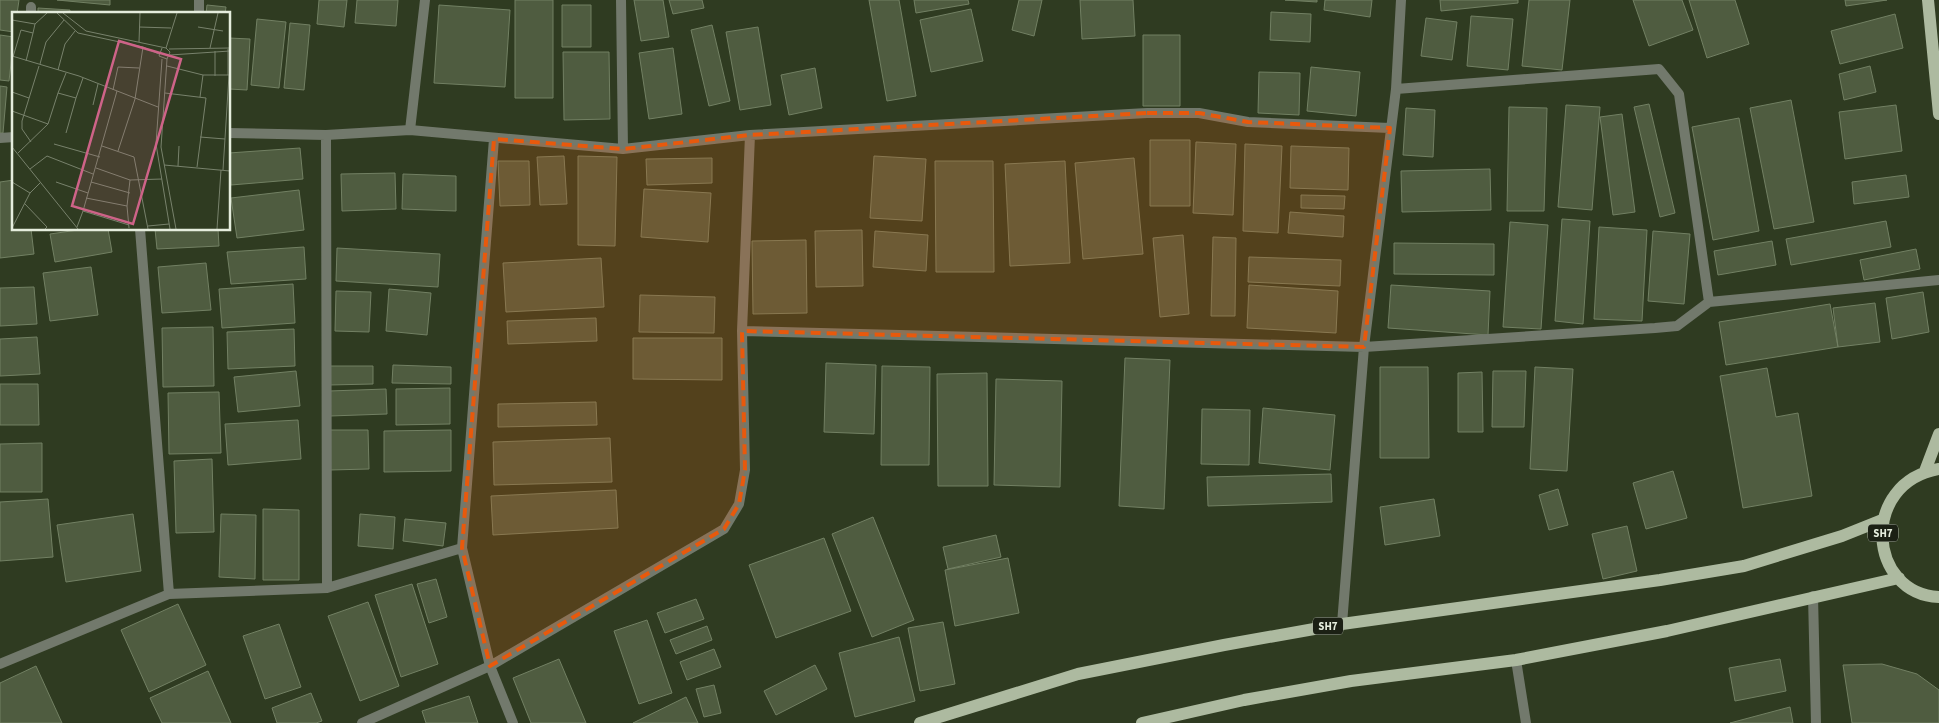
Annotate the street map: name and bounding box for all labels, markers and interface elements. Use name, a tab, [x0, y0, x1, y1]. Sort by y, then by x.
inset map	[12, 12, 230, 230]
road number: SH7	[1868, 524, 1898, 542]
road number: SH7	[1313, 618, 1343, 634]

